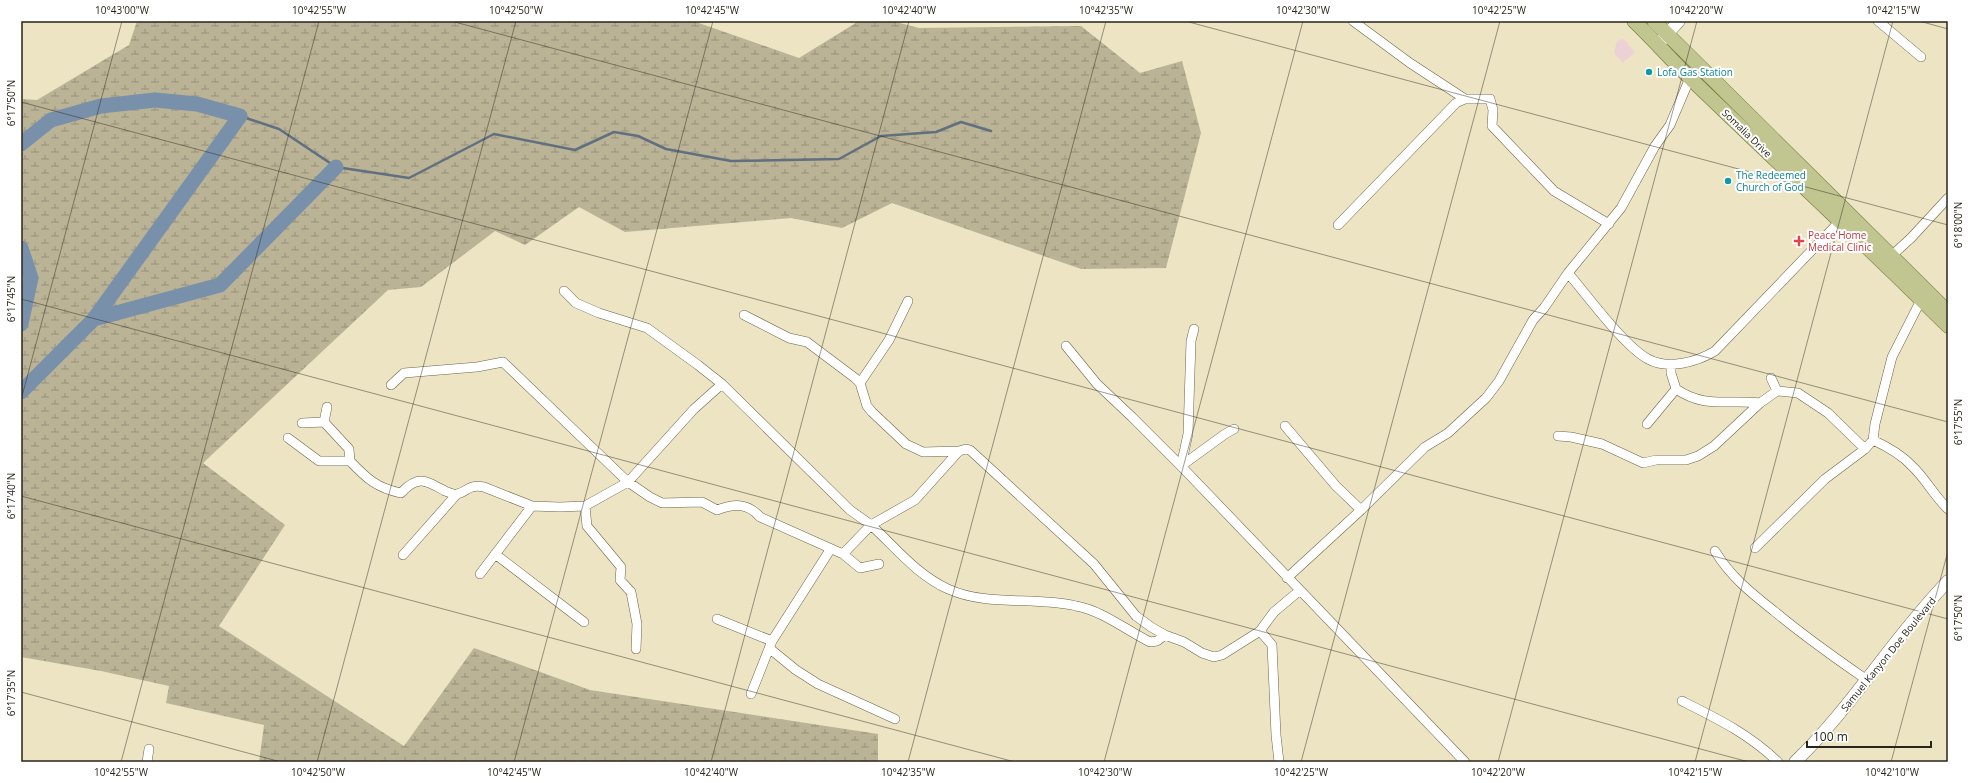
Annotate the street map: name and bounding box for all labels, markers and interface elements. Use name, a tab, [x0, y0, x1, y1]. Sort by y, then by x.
text: 10°43'00"W	[95, 3, 150, 17]
text: 10°42'55"W	[292, 3, 347, 17]
text: 10°42'50"W	[489, 3, 544, 17]
text: 10°42'45"W	[685, 3, 740, 17]
text: 10°42'40"W	[882, 3, 937, 17]
text: 10°42'35"W	[1079, 3, 1134, 17]
text: 10°42'30"W	[1276, 3, 1331, 17]
text: 10°42'25"W	[1472, 3, 1527, 17]
text: 10°42'20"W	[1669, 3, 1724, 17]
text: 10°42'15"W	[1866, 3, 1921, 17]
place label: Lofa Gas Station	[1657, 65, 1733, 79]
marker: Lofa Gas Station	[1644, 67, 1654, 77]
text: 6°17'50"N	[4, 80, 18, 126]
street label: Somalia Drive	[1719, 106, 1775, 161]
place label: The Redeemed Church of God	[1736, 168, 1806, 194]
marker: The Redeemed Church of God	[1723, 176, 1733, 186]
text: 6°18'00"N	[1951, 202, 1965, 248]
place label: Peace Home Medical Clinic	[1808, 228, 1872, 254]
marker: Peace Home Medical Clinic	[1793, 235, 1805, 247]
text: 6°17'45"N	[4, 276, 18, 322]
text: 6°17'55"N	[1951, 399, 1965, 445]
text: 6°17'40"N	[4, 473, 18, 519]
street label: Samuel Kanyon Doe Boulevard	[1837, 594, 1939, 714]
text: 6°17'50"N	[1951, 595, 1965, 641]
text: 6°17'35"N	[4, 670, 18, 716]
scale bar	[1807, 723, 1931, 749]
text: 100 m	[1813, 728, 1848, 745]
text: 10°42'55"W	[94, 765, 149, 779]
text: 10°42'50"W	[291, 765, 346, 779]
text: 10°42'45"W	[487, 765, 542, 779]
text: 10°42'40"W	[684, 765, 739, 779]
text: 10°42'35"W	[881, 765, 936, 779]
text: 10°42'30"W	[1078, 765, 1133, 779]
text: 10°42'25"W	[1274, 765, 1329, 779]
text: 10°42'20"W	[1471, 765, 1526, 779]
text: 10°42'15"W	[1668, 765, 1723, 779]
text: 10°42'10"W	[1865, 765, 1920, 779]

